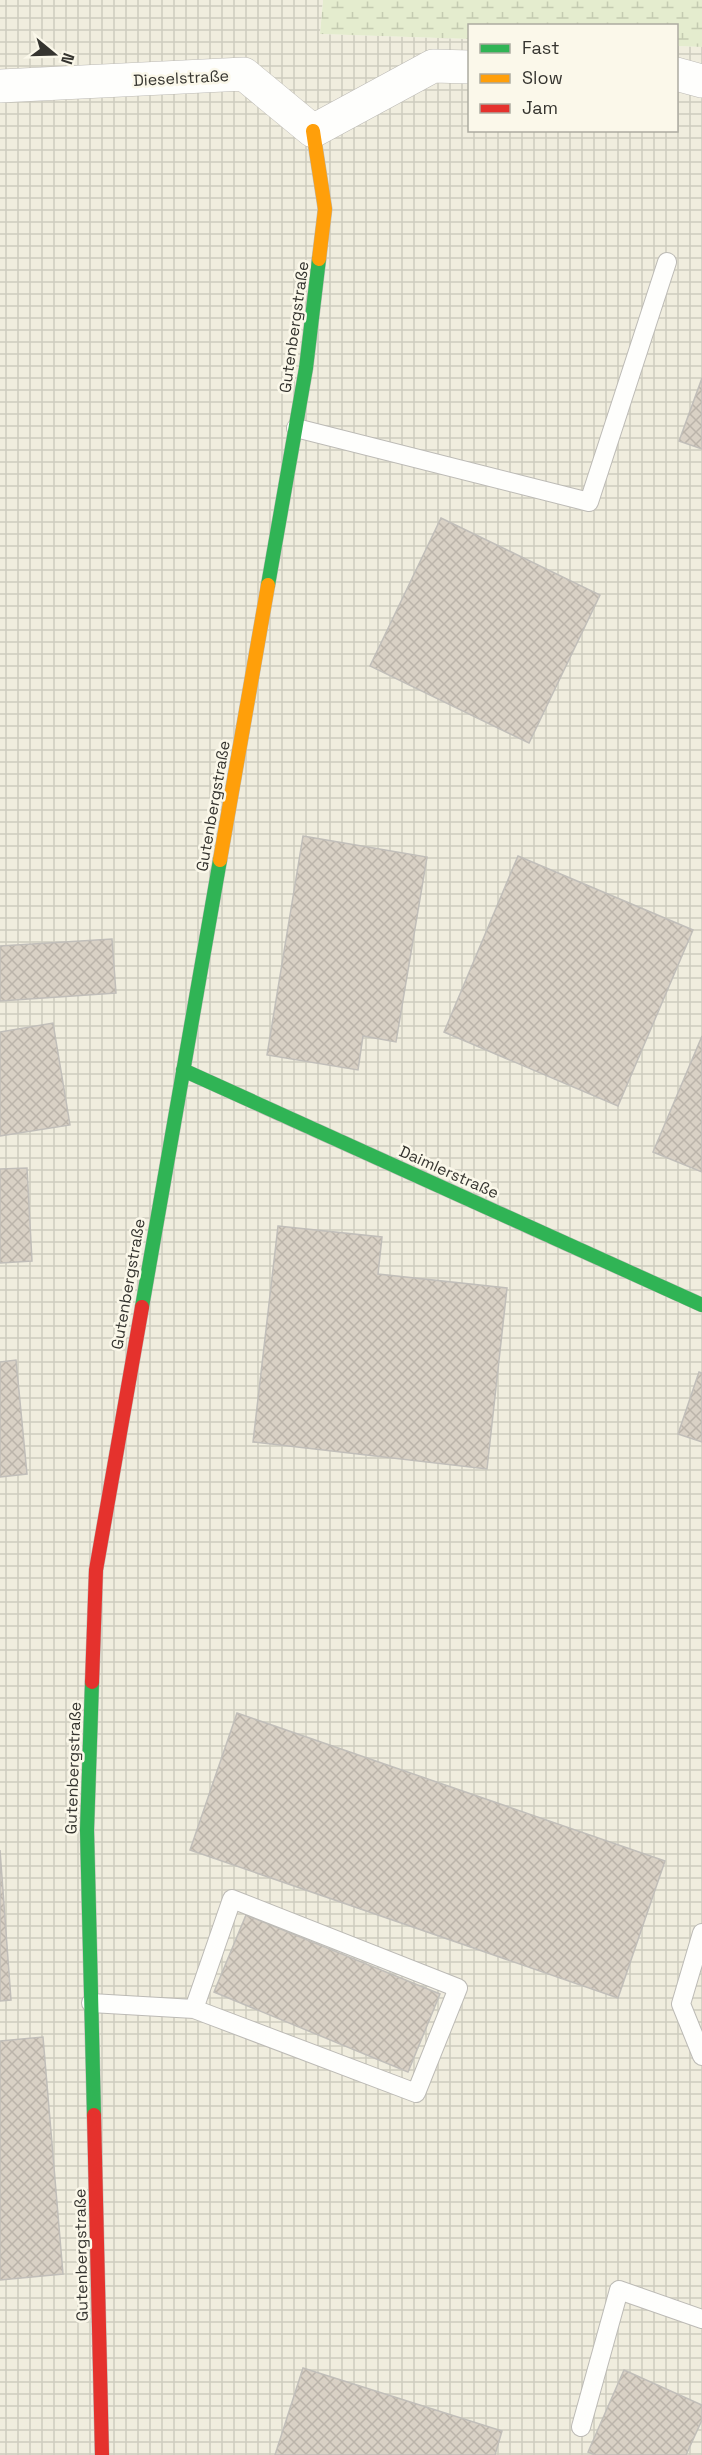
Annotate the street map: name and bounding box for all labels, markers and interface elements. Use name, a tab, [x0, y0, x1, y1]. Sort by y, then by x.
north arrow	[24, 24, 84, 84]
legend	[468, 24, 678, 132]
text: Fast	[522, 36, 559, 59]
text: N	[56, 50, 79, 67]
street label: Dieselstraße	[133, 65, 229, 91]
text: Slow	[522, 66, 563, 89]
text: Jam	[522, 96, 558, 119]
street label: Gutenbergstraße	[274, 260, 314, 394]
street label: Gutenbergstraße	[191, 739, 235, 873]
street label: Daimlerstraße	[396, 1141, 502, 1203]
street label: Gutenbergstraße	[106, 1217, 150, 1351]
street label: Gutenbergstraße	[60, 1701, 86, 1835]
street label: Gutenbergstraße	[69, 2189, 93, 2321]

